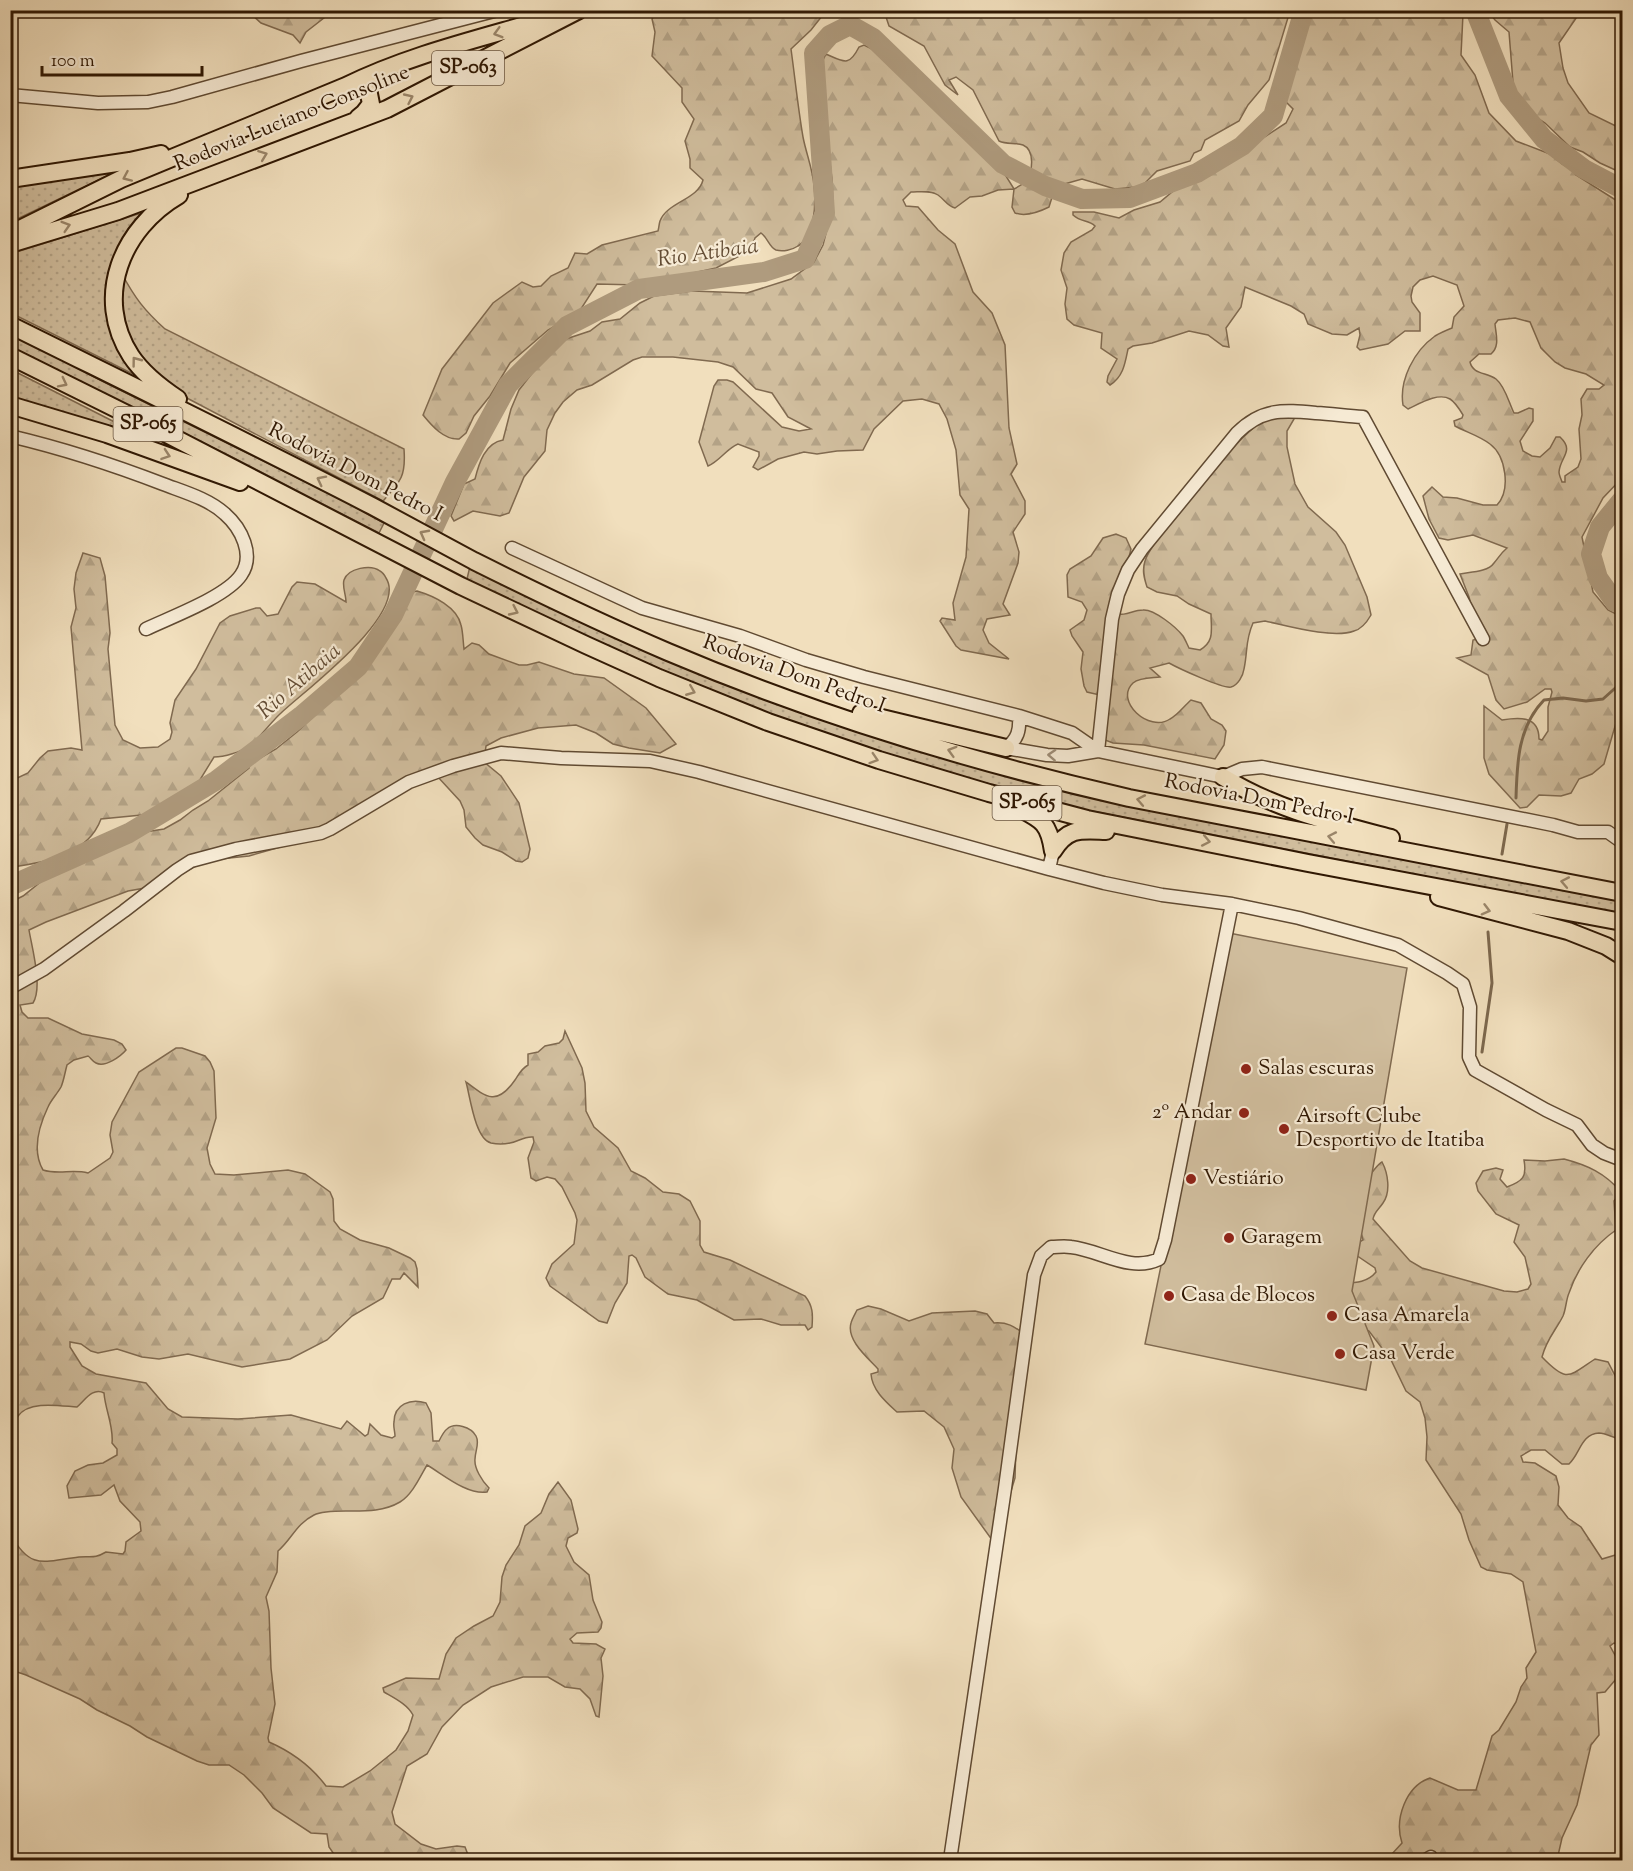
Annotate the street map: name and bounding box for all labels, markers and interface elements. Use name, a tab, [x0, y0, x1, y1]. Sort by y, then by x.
one-way arrow	[493, 26, 504, 38]
scale bar	[42, 39, 202, 77]
text: 100 m	[51, 49, 95, 75]
road number: SP-063	[432, 51, 504, 85]
street label: Rodovia Luciano Consoline	[170, 58, 414, 180]
one-way arrow	[402, 94, 413, 106]
one-way arrow	[257, 150, 268, 162]
one-way arrow	[122, 170, 133, 182]
one-way arrow	[60, 221, 71, 233]
water label: Rio Atibaia	[655, 231, 761, 277]
one-way arrow	[132, 356, 143, 367]
one-way arrow	[56, 375, 67, 387]
road number: SP-065	[114, 407, 182, 441]
street label: Rodovia Dom Pedro I	[262, 416, 448, 530]
one-way arrow	[160, 447, 171, 460]
one-way arrow	[317, 476, 328, 488]
one-way arrow	[420, 530, 430, 541]
one-way arrow	[507, 603, 518, 615]
street label: Rodovia Dom Pedro I	[698, 628, 890, 722]
water label: Rio Atibaia	[251, 637, 349, 727]
one-way arrow	[685, 684, 696, 696]
one-way arrow	[947, 746, 958, 758]
one-way arrow	[1047, 749, 1056, 762]
one-way arrow	[868, 751, 879, 764]
street label: Rodovia Dom Pedro I	[1162, 767, 1357, 833]
road number: SP-065	[992, 786, 1062, 820]
one-way arrow	[1136, 794, 1146, 807]
one-way arrow	[1328, 831, 1338, 844]
one-way arrow	[1200, 834, 1210, 847]
one-way arrow	[1560, 876, 1570, 889]
one-way arrow	[1480, 903, 1491, 915]
place label: Salas escuras	[1258, 1054, 1374, 1084]
marker: Salas escuras	[1239, 1062, 1253, 1076]
place label: 2º Andar	[1152, 1098, 1232, 1128]
place label: Airsoft Clube Desportivo de Itatiba	[1296, 1102, 1485, 1156]
marker: 2º Andar	[1237, 1106, 1251, 1120]
marker: Airsoft Clube Desportivo de Itatiba	[1277, 1122, 1291, 1136]
place label: Vestiário	[1203, 1164, 1284, 1194]
marker: Vestiário	[1184, 1172, 1198, 1186]
place label: Garagem	[1241, 1223, 1322, 1253]
marker: Garagem	[1222, 1231, 1236, 1245]
place label: Casa de Blocos	[1181, 1281, 1315, 1311]
marker: Casa de Blocos	[1162, 1289, 1176, 1303]
place label: Casa Amarela	[1344, 1301, 1470, 1331]
marker: Casa Amarela	[1325, 1309, 1339, 1323]
place label: Casa Verde	[1352, 1339, 1455, 1369]
marker: Casa Verde	[1333, 1347, 1347, 1361]

